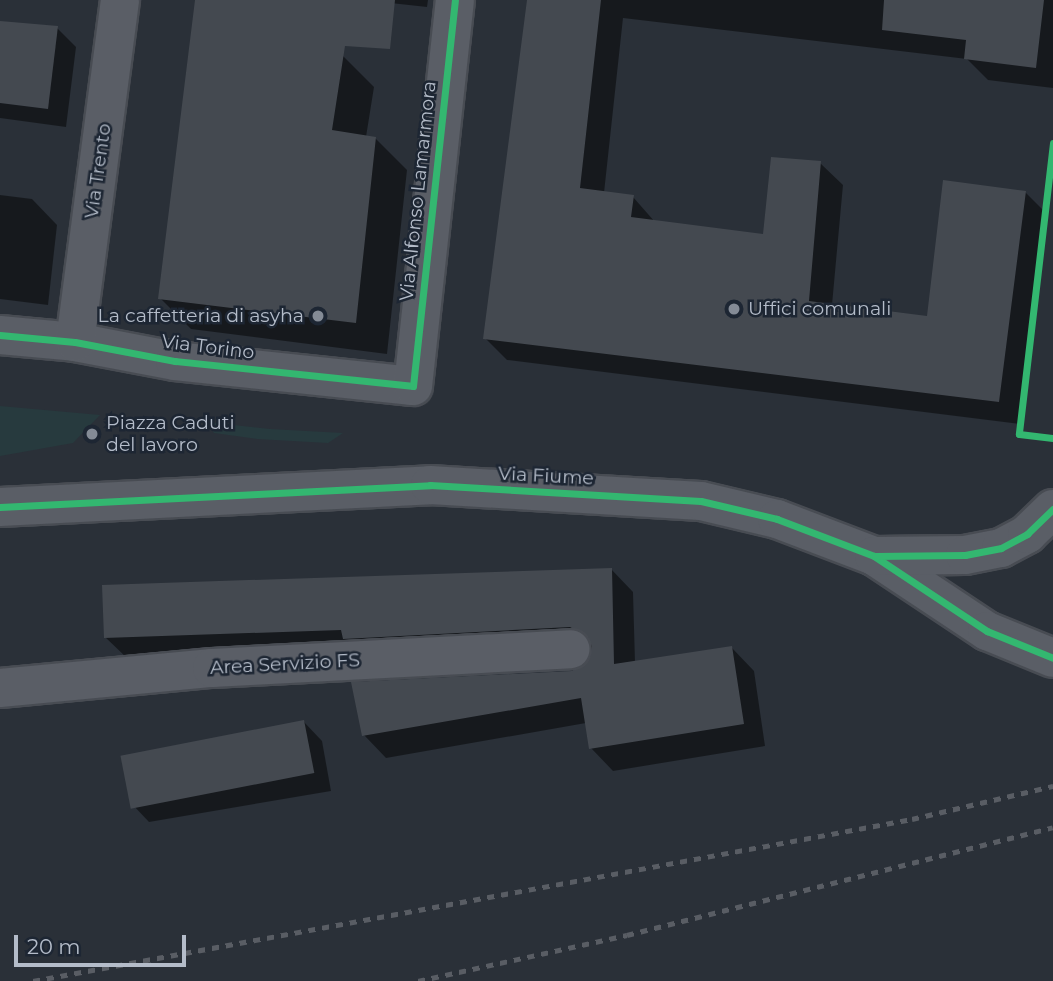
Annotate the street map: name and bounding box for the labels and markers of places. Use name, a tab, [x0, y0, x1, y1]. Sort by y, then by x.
place label: Uffici comunali	[748, 298, 891, 320]
marker: Uffici comunali	[726, 301, 742, 317]
place label: La caffetteria di asyha	[98, 305, 304, 327]
marker: La caffetteria di asyha	[310, 308, 326, 324]
place label: Piazza Caduti del lavoro	[106, 412, 235, 456]
marker: Piazza Caduti del lavoro	[84, 426, 100, 442]

